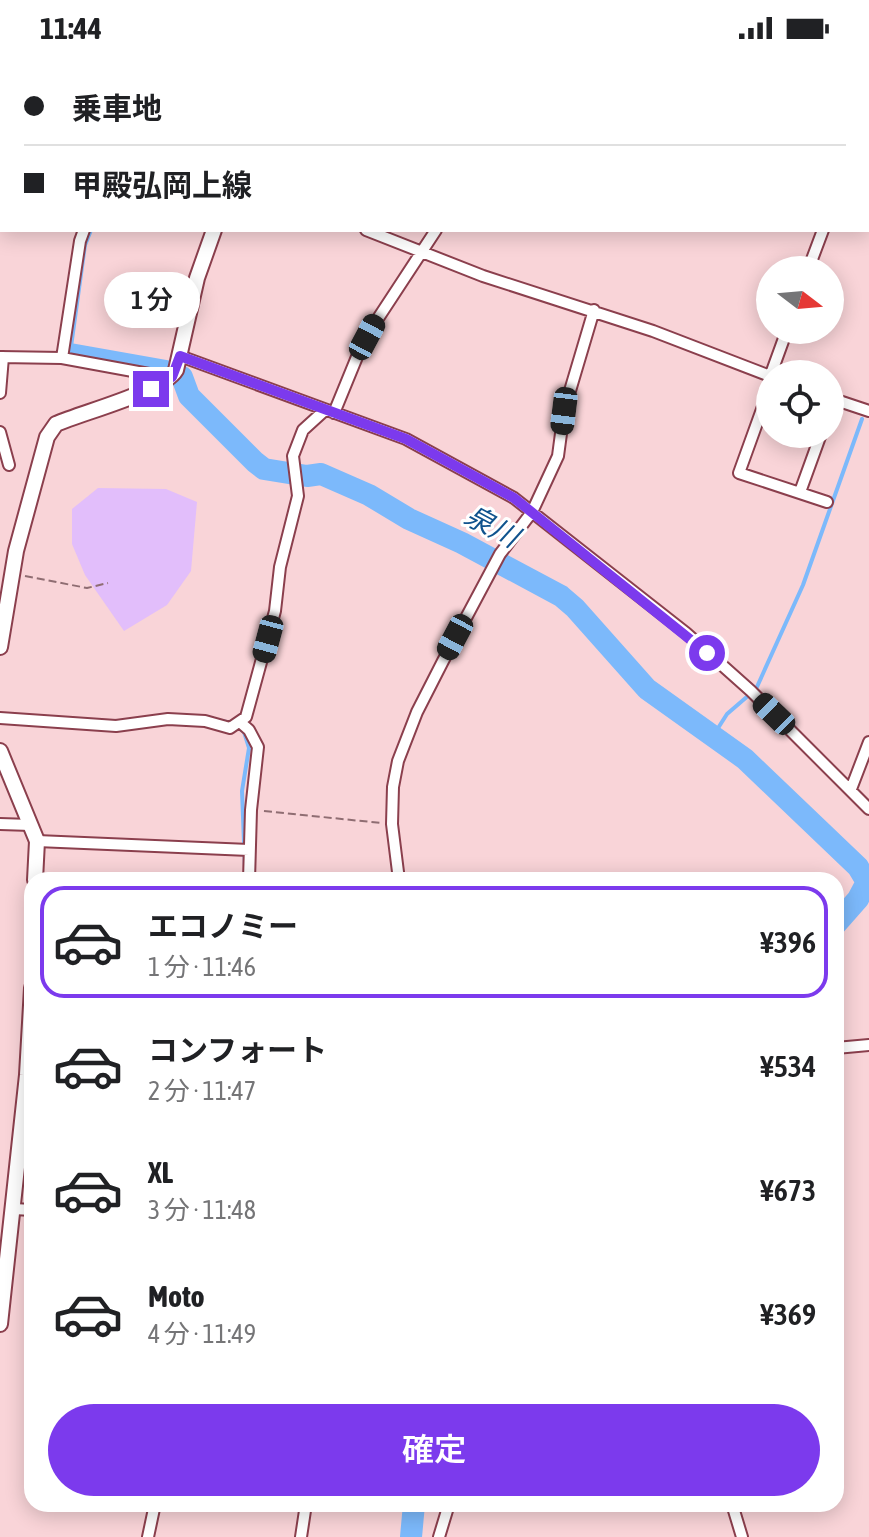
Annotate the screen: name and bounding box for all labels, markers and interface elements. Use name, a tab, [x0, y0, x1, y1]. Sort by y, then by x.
text: 11:44	[40, 11, 102, 45]
text: 乗車地	[72, 91, 162, 125]
text: 甲殿弘岡上線	[72, 168, 252, 202]
north arrow	[756, 256, 844, 344]
map controls	[756, 256, 844, 448]
callout: 1 分	[103, 273, 199, 329]
text: 1 分	[131, 285, 173, 315]
car	[345, 310, 389, 364]
button: locate	[756, 360, 844, 448]
route end	[133, 371, 169, 407]
car	[549, 386, 579, 436]
water label: 泉川	[460, 499, 527, 555]
car	[433, 610, 477, 664]
car	[250, 613, 286, 665]
route start	[689, 635, 725, 671]
car	[748, 689, 800, 739]
icon: car	[52, 906, 124, 978]
text: エコノミー	[148, 909, 298, 943]
text: ¥396	[760, 925, 816, 959]
text: 1 分 · 11:46	[148, 952, 256, 982]
icon: car	[52, 1030, 124, 1102]
text: コンフォート	[148, 1033, 327, 1067]
text: ¥534	[760, 1049, 816, 1083]
text: 2 分 · 11:47	[148, 1076, 256, 1106]
icon: car	[52, 1154, 124, 1226]
text: XL	[148, 1155, 173, 1189]
text: ¥673	[760, 1173, 816, 1207]
text: 3 分 · 11:48	[148, 1195, 256, 1225]
icon: car	[52, 1278, 124, 1350]
text: Moto	[148, 1279, 205, 1313]
text: ¥369	[760, 1297, 816, 1331]
text: 4 分 · 11:49	[148, 1319, 256, 1349]
button: 確定	[48, 1404, 820, 1496]

